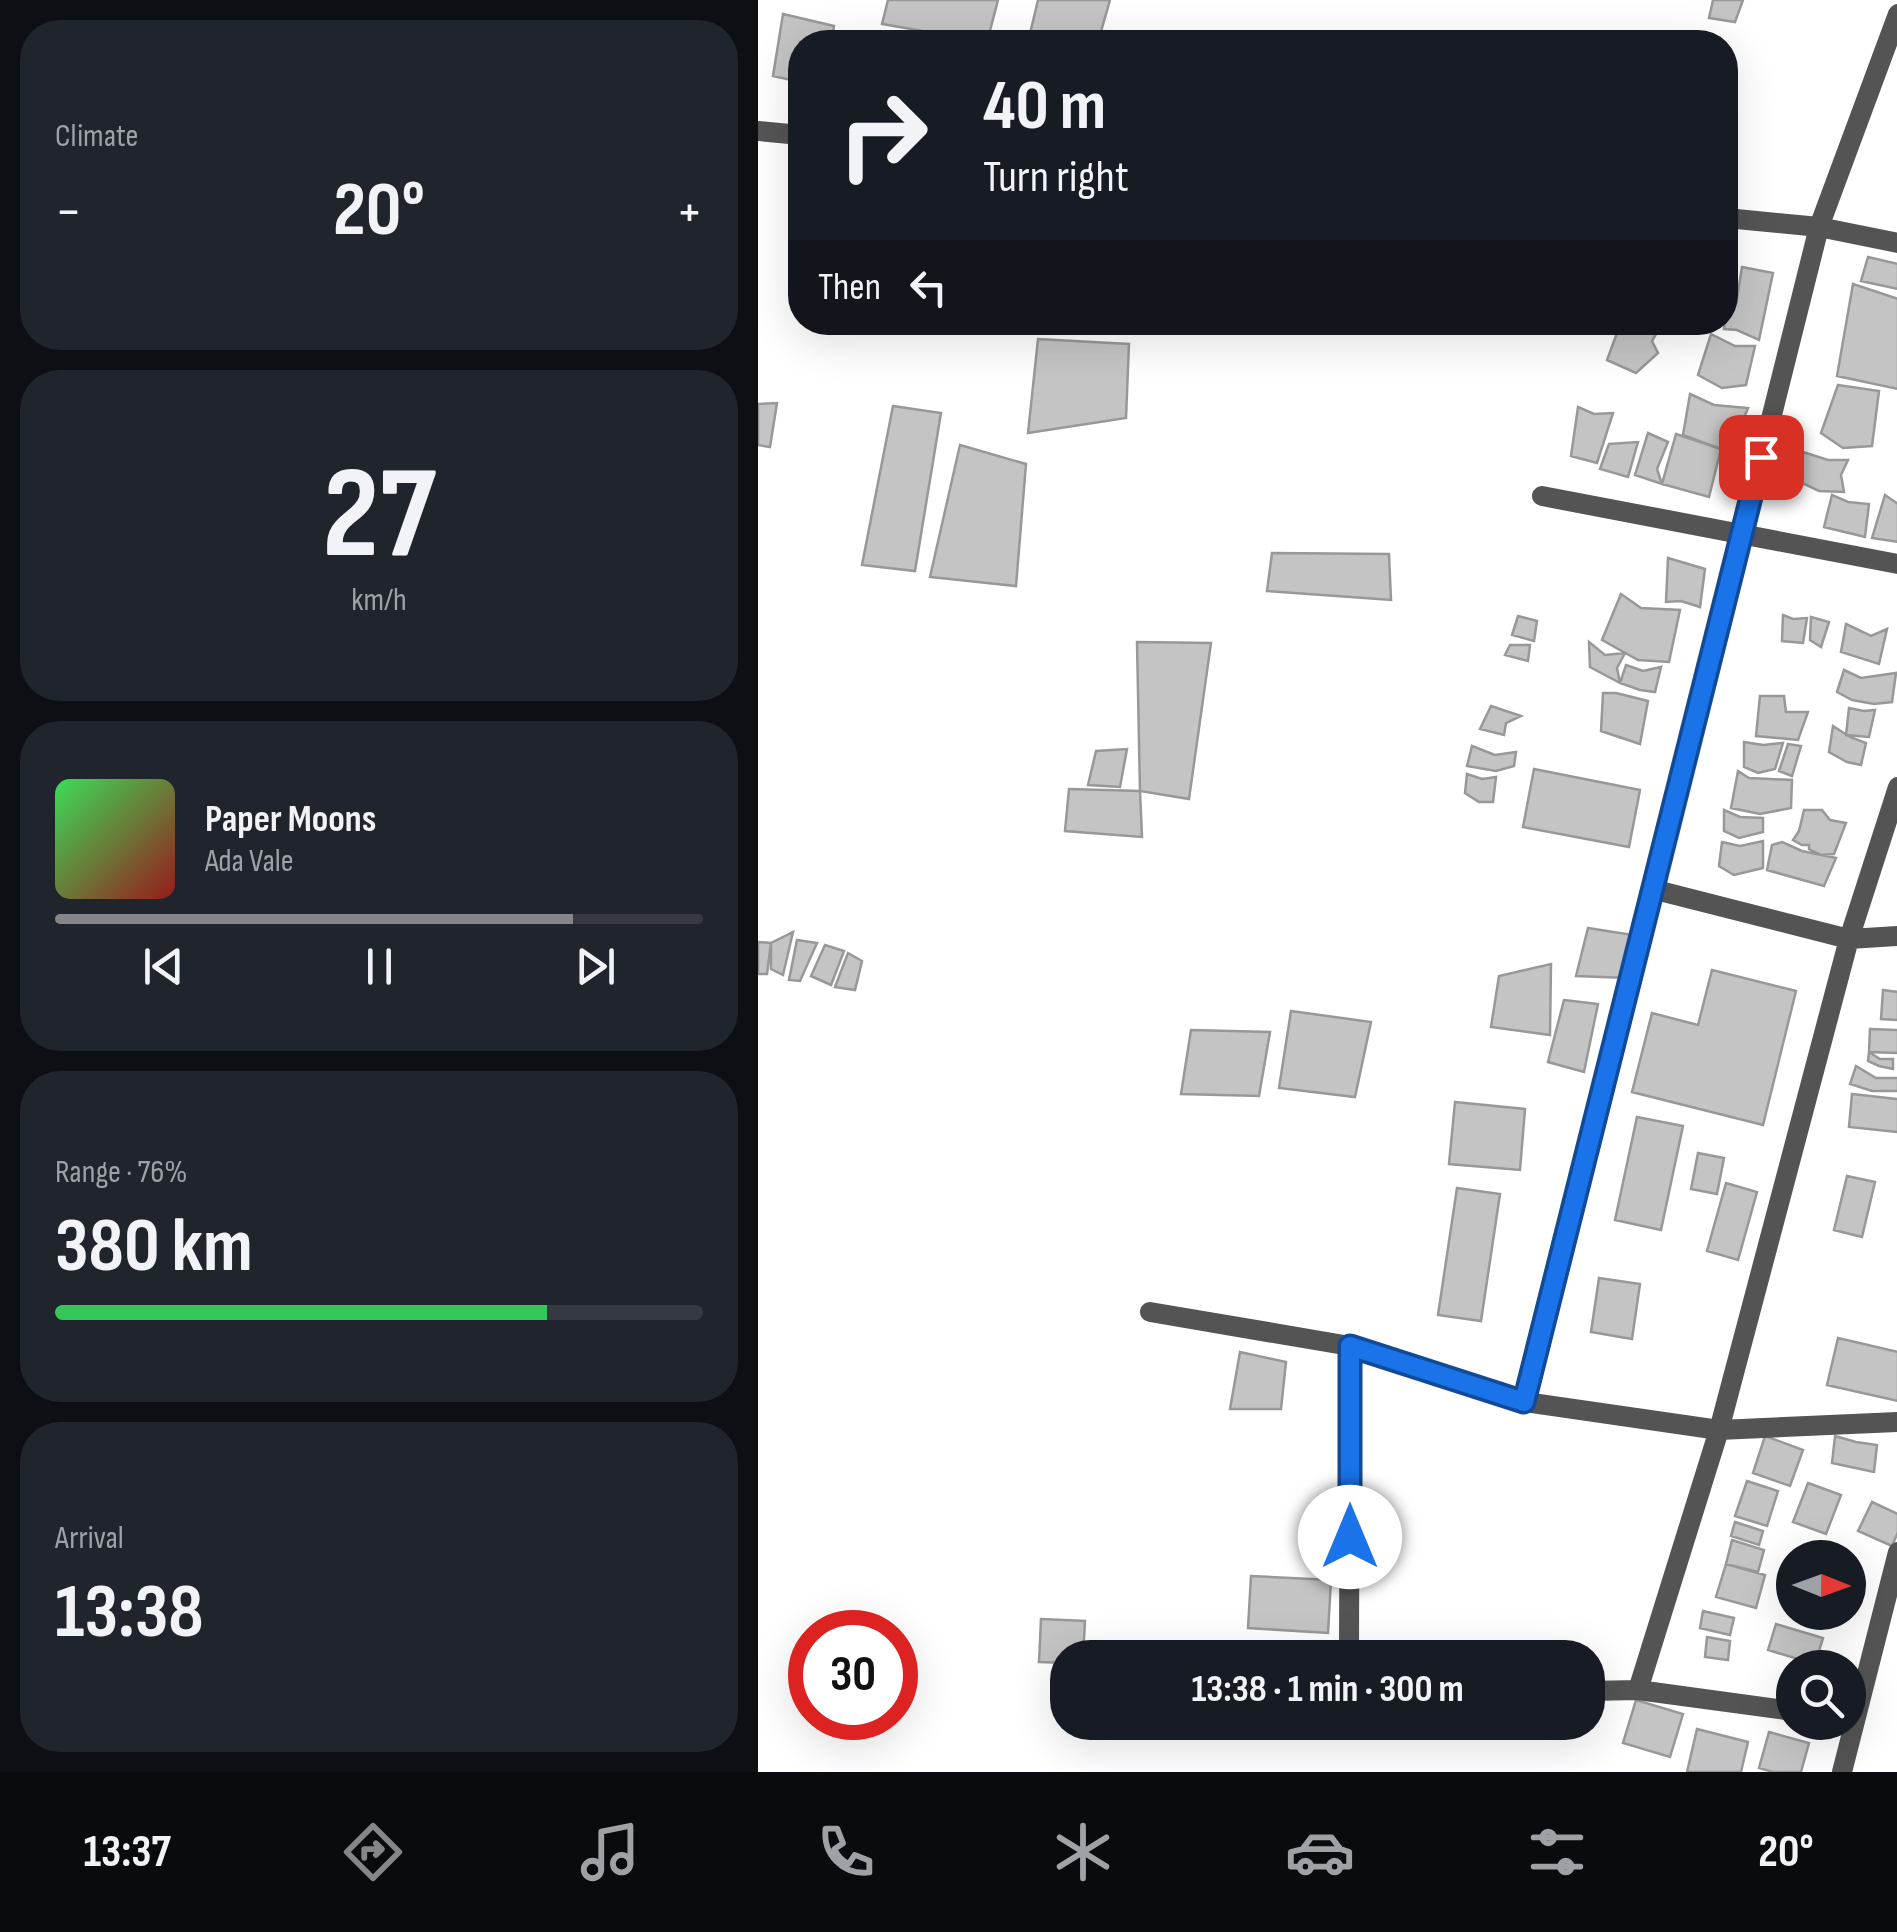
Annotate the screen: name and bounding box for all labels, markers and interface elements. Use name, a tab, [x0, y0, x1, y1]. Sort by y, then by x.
text: 40 m	[983, 65, 1106, 149]
icon: right	[818, 70, 948, 200]
text: Climate	[55, 117, 138, 156]
text: Turn right	[983, 150, 1129, 205]
text: 20°	[333, 166, 425, 257]
text: −	[55, 179, 82, 246]
text: +	[676, 179, 703, 246]
icon: left	[901, 260, 956, 315]
text: Then	[818, 265, 881, 310]
pin	[1719, 415, 1804, 500]
icon: arrive	[1734, 430, 1789, 485]
text: 27	[322, 438, 436, 594]
text: km/h	[351, 581, 407, 620]
text: Paper Moons	[205, 797, 376, 842]
text: Ada Vale	[205, 842, 294, 881]
icon: previous	[136, 939, 191, 994]
icon: pause	[352, 939, 407, 994]
icon: next	[568, 939, 623, 994]
text: Range · 76%	[55, 1153, 187, 1192]
text: 380 km	[55, 1202, 253, 1293]
position arrow	[1298, 1485, 1402, 1589]
text: Arrival	[55, 1519, 124, 1558]
north arrow	[1776, 1540, 1866, 1630]
map controls	[1776, 1540, 1866, 1740]
text: 13:38	[55, 1568, 204, 1659]
speed limit sign: 30	[788, 1610, 918, 1740]
button: search	[1776, 1650, 1866, 1740]
text: 13:38 · 1 min · 300 m	[1191, 1667, 1464, 1712]
icon: directions	[338, 1817, 408, 1887]
icon: music	[575, 1817, 645, 1887]
icon: phone	[811, 1817, 881, 1887]
icon: climate	[1048, 1817, 1118, 1887]
icon: car	[1285, 1817, 1355, 1887]
icon: filters	[1522, 1817, 1592, 1887]
text: 13:37	[83, 1825, 171, 1880]
text: 20°	[1758, 1825, 1814, 1880]

